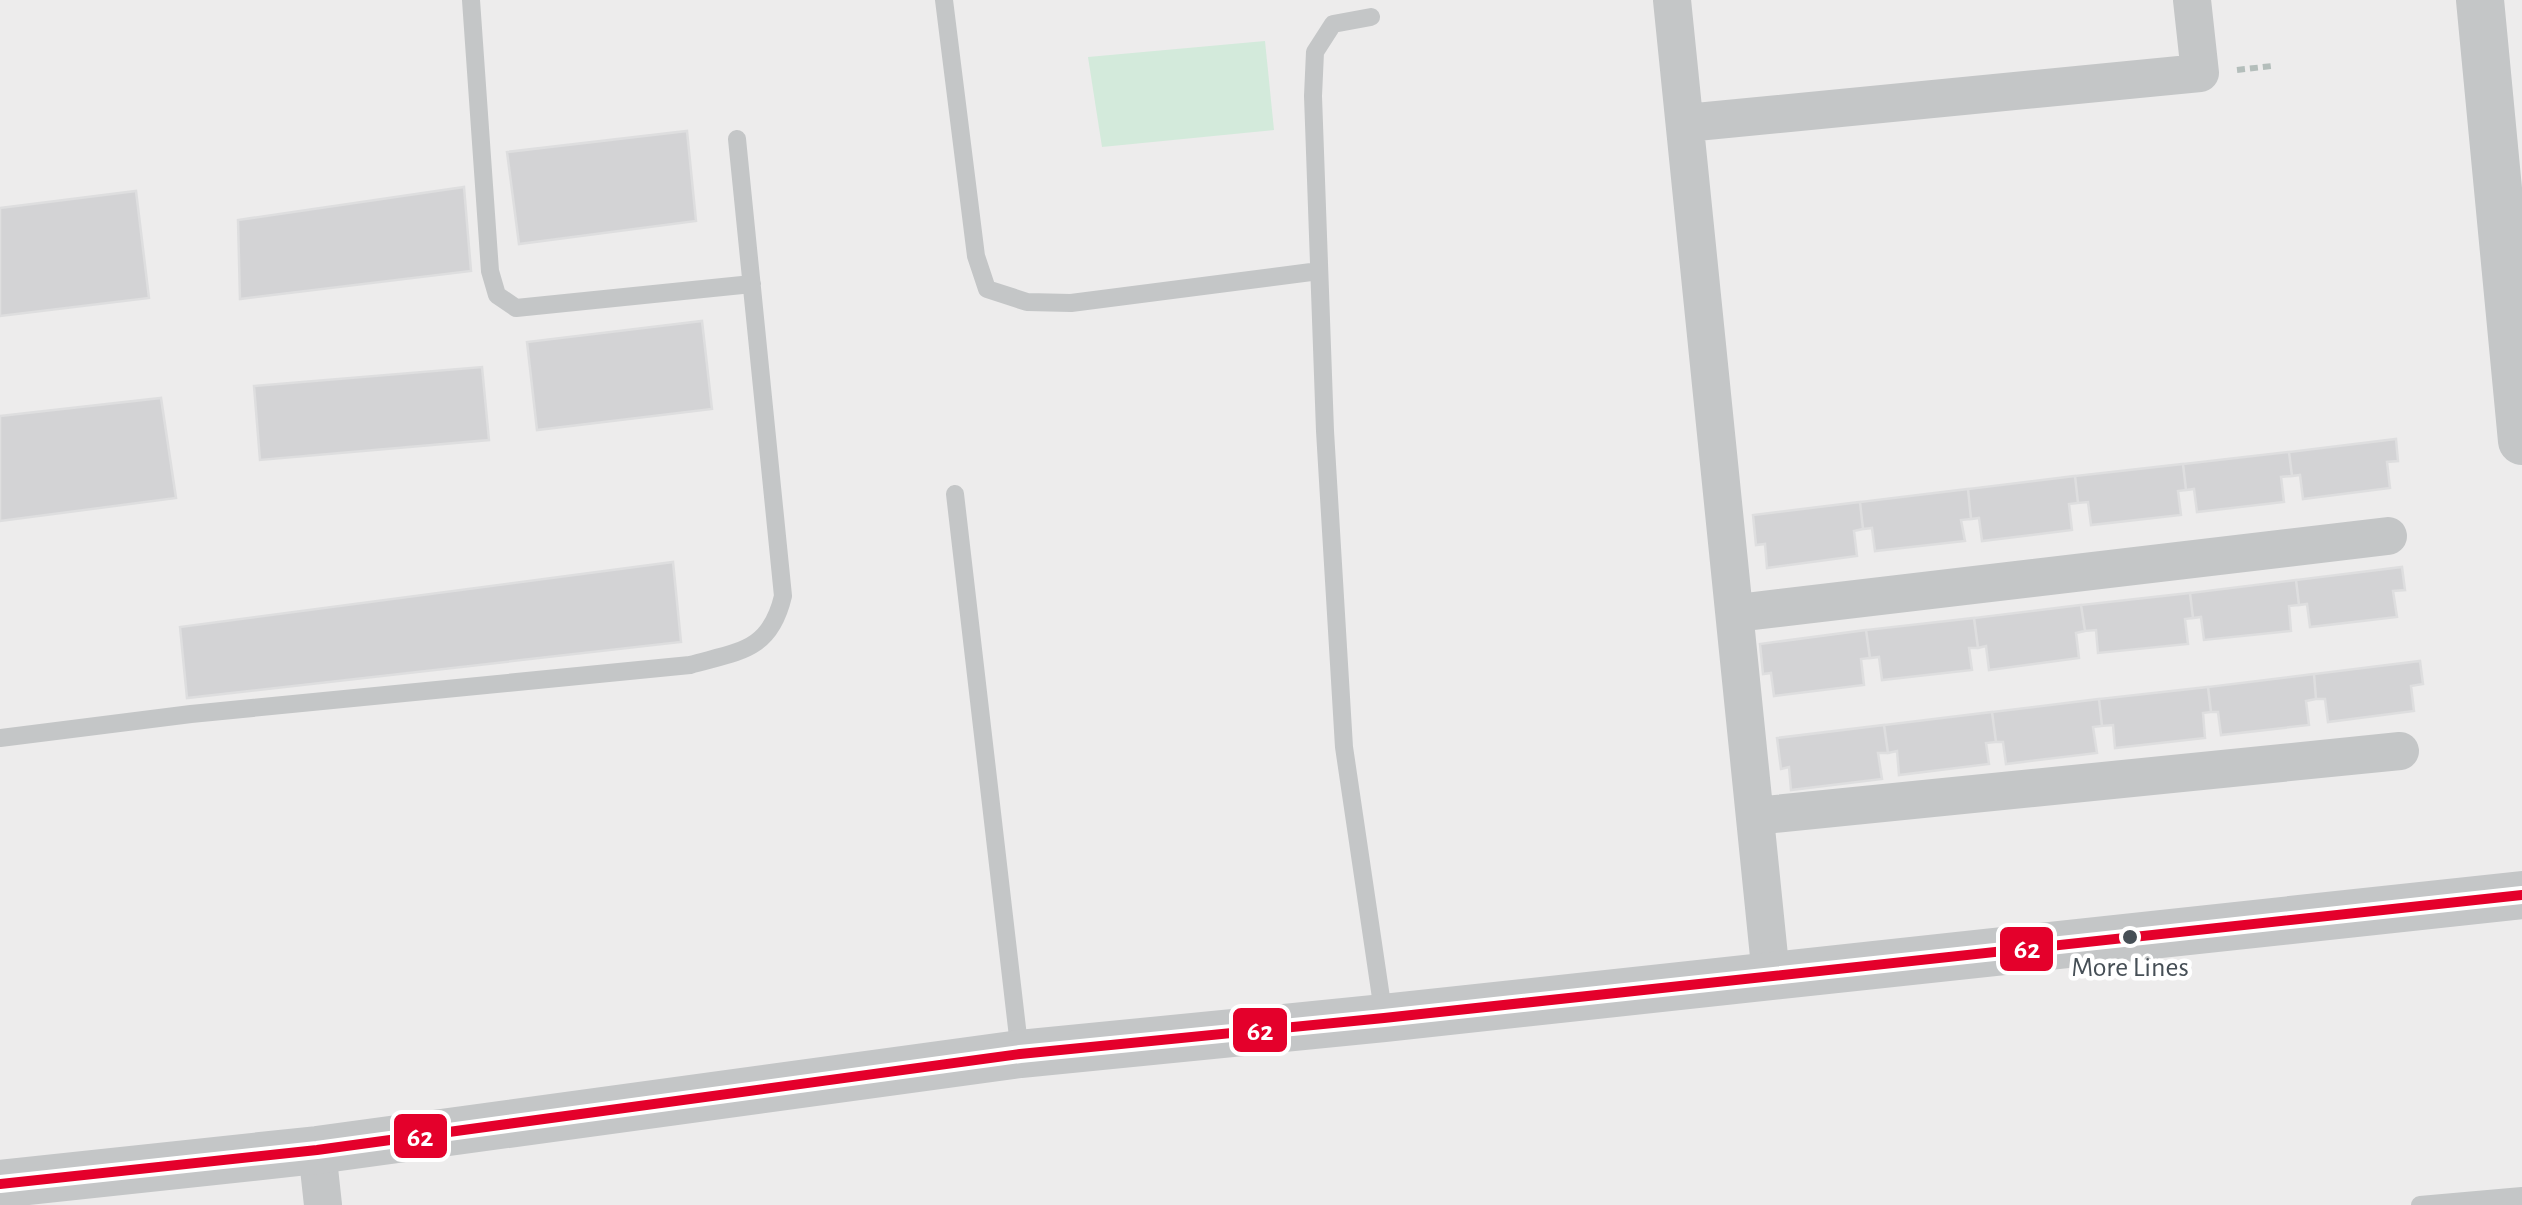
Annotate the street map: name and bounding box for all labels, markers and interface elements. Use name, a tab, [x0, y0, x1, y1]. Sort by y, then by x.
line badge: 62	[1998, 925, 2055, 973]
marker: More Lines	[2120, 927, 2140, 947]
text: 62	[2014, 936, 2040, 964]
place label: More Lines	[2071, 954, 2189, 982]
line badge: 62	[1231, 1006, 1289, 1054]
text: 62	[1247, 1018, 1273, 1046]
line badge: 62	[392, 1112, 449, 1160]
text: 62	[407, 1124, 433, 1152]

